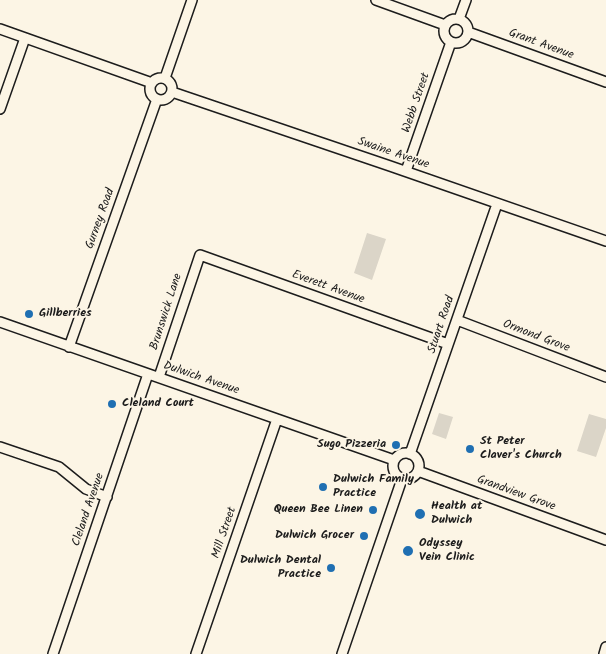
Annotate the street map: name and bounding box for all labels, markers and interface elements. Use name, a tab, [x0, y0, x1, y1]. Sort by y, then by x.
street label: Grant Avenue	[507, 27, 575, 63]
street label: Webb Street	[400, 71, 434, 135]
street label: Swaine Avenue	[355, 135, 431, 173]
street label: Gurney Road	[83, 187, 119, 251]
street label: Everett Avenue	[290, 268, 366, 308]
street label: Brunswick Lane	[148, 272, 186, 352]
street label: Stuart Road	[425, 294, 459, 356]
place label: Gillberries	[39, 307, 92, 321]
marker: Gillberries	[23, 308, 35, 320]
street label: Ormond Grove	[500, 318, 572, 356]
street label: Dulwich Avenue	[161, 359, 241, 399]
place label: Cleland Court	[122, 397, 194, 411]
marker: Cleland Court	[106, 398, 118, 410]
place label: St Peter Claver's Church	[480, 435, 562, 463]
place label: Sugo Pizzeria	[317, 438, 386, 452]
marker: Sugo Pizzeria	[390, 439, 402, 451]
marker: St Peter Claver's Church	[464, 443, 476, 455]
street label: Cleland Avenue	[70, 471, 108, 549]
place label: Dulwich Family Practice	[333, 473, 414, 501]
street label: Grandview Grove	[475, 473, 557, 515]
marker: Dulwich Family Practice	[317, 481, 329, 493]
place label: Health at Dulwich	[431, 500, 482, 528]
place label: Queen Bee Linen	[274, 503, 363, 517]
marker: Queen Bee Linen	[367, 504, 379, 516]
street label: Mill Street	[209, 505, 241, 561]
marker: Health at Dulwich	[413, 507, 427, 521]
place label: Dulwich Grocer	[275, 529, 354, 543]
marker: Dulwich Grocer	[358, 530, 370, 542]
place label: Odyssey Vein Clinic	[419, 537, 475, 565]
marker: Odyssey Vein Clinic	[401, 544, 415, 558]
place label: Dulwich Dental Practice	[240, 554, 321, 582]
marker: Dulwich Dental Practice	[325, 562, 337, 574]

